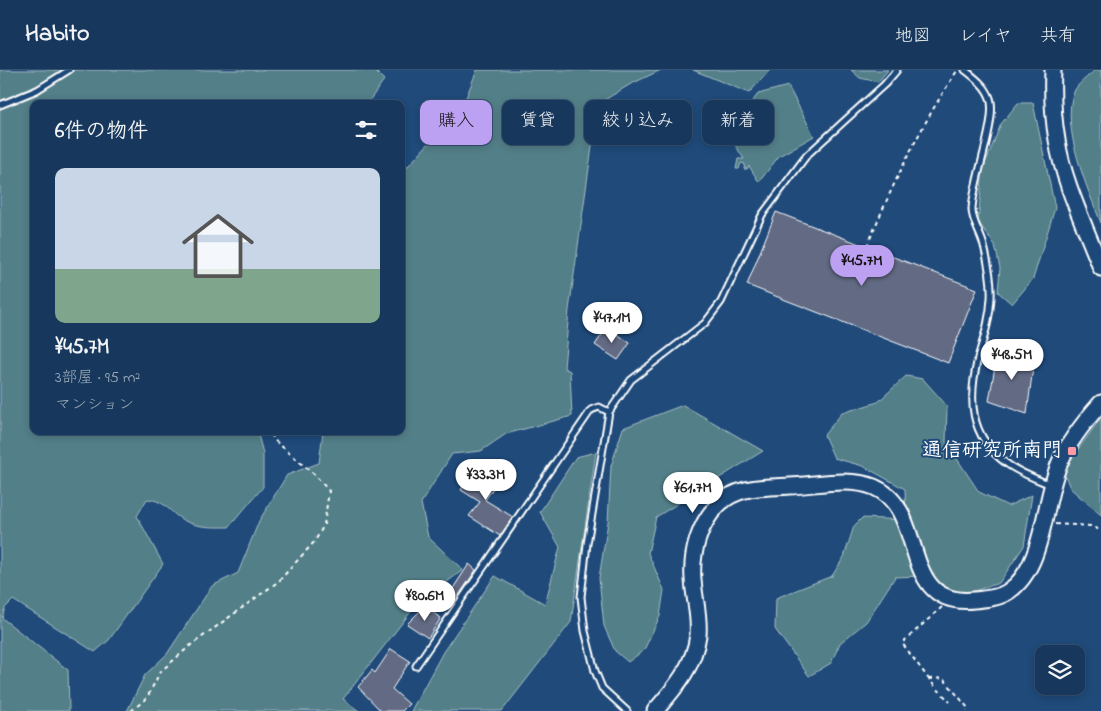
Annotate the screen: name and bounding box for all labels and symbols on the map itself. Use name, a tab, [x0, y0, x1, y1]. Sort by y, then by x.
pin: ¥45.7M	[821, 244, 903, 287]
pin: ¥47.1M	[571, 302, 653, 344]
pin: ¥48.5M	[971, 338, 1053, 381]
place label: 通信研究所南門	[922, 437, 1062, 466]
marker: 通信研究所南門	[1066, 445, 1078, 457]
pin: ¥33.3M	[445, 458, 527, 501]
pin: ¥61.7M	[652, 472, 734, 514]
pin: ¥80.6M	[384, 580, 466, 622]

